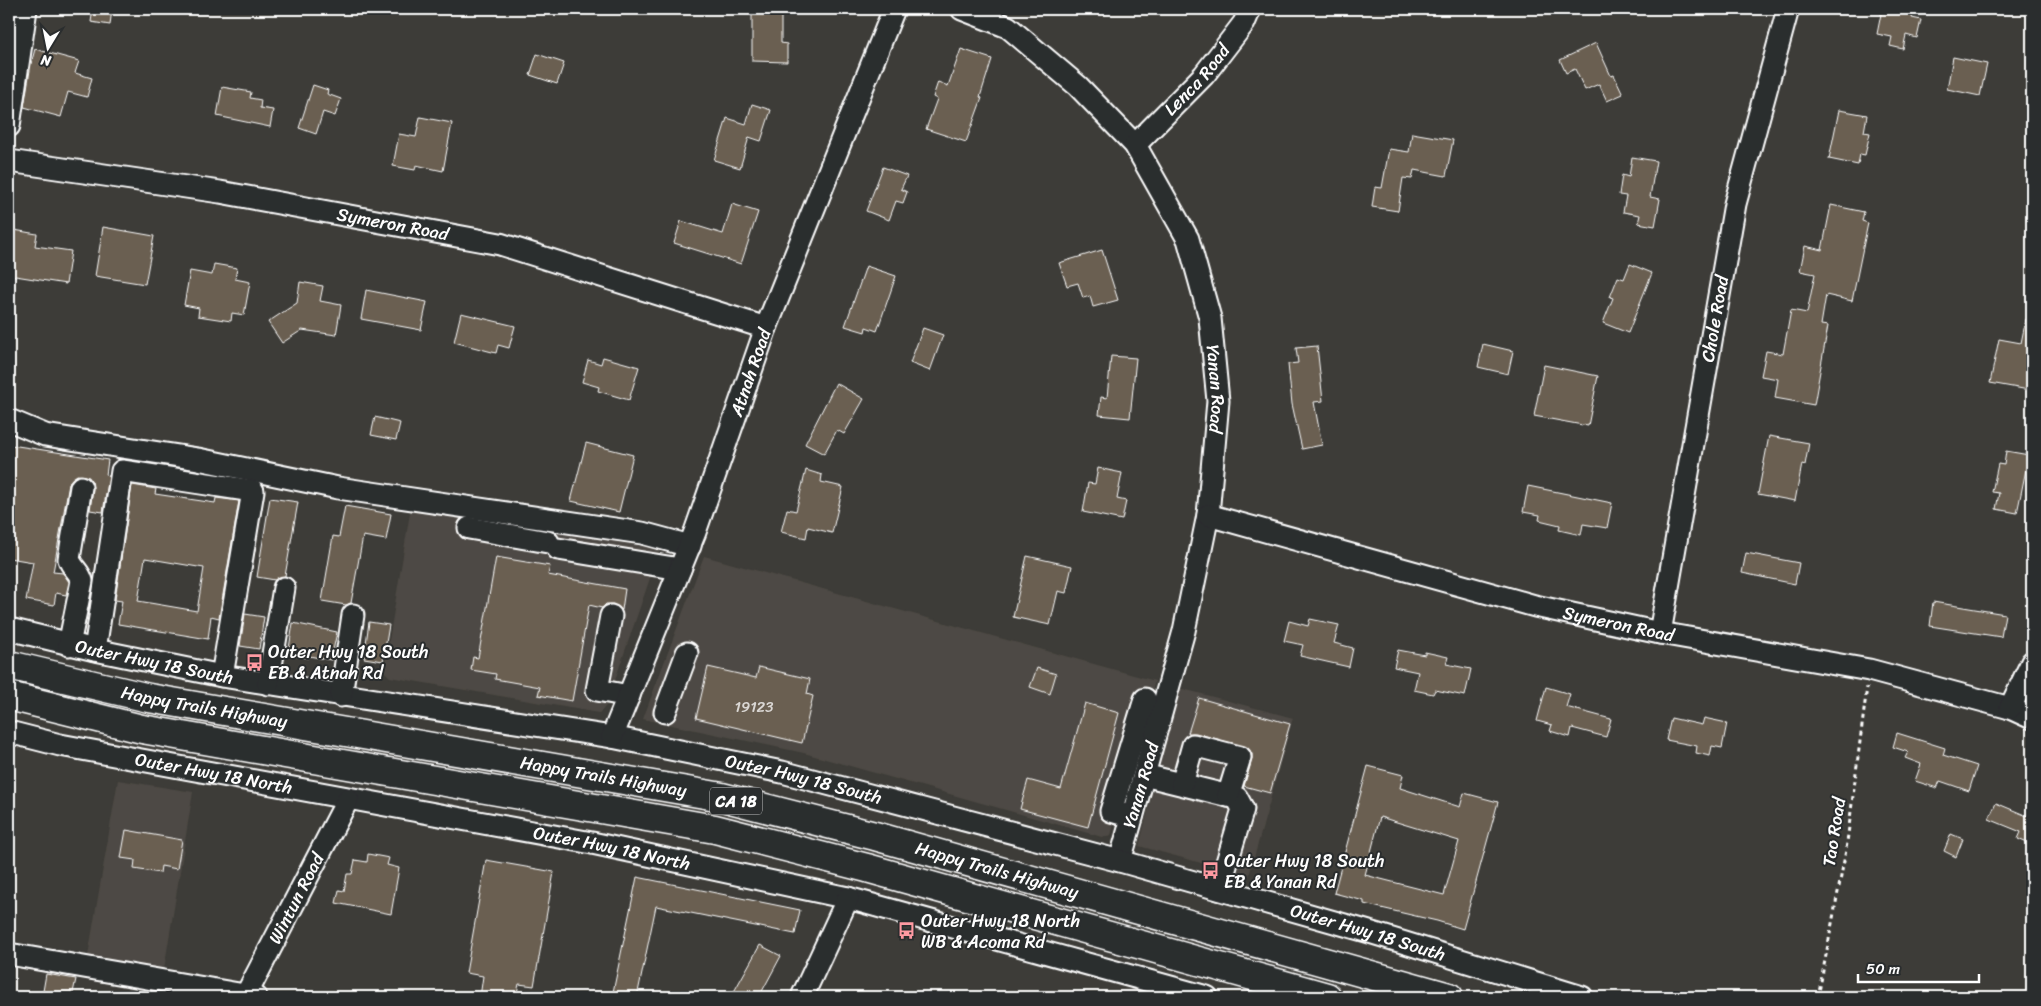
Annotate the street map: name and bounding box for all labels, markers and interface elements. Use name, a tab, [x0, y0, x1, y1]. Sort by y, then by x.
north arrow	[22, 22, 72, 72]
street label: Lenca Road	[1156, 36, 1239, 124]
text: N	[39, 47, 54, 74]
street label: Symeron Road	[334, 198, 453, 250]
street label: Chole Road	[1692, 272, 1738, 365]
street label: Atnah Road	[720, 323, 781, 422]
street label: Yanan Road	[1197, 343, 1234, 436]
street label: Symeron Road	[1560, 596, 1678, 651]
street label: Outer Hwy 18 South	[72, 630, 235, 694]
place label: Outer Hwy 18 South EB & Atnah Rd	[268, 636, 428, 689]
bus stop icon: Outer Hwy 18 South EB & Atnah Rd	[244, 652, 264, 672]
street label: Happy Trails Highway	[118, 676, 291, 738]
house number: 19123	[735, 694, 773, 720]
street label: Yanan Road	[1113, 737, 1169, 832]
street label: Outer Hwy 18 North	[132, 743, 295, 804]
street label: Outer Hwy 18 South	[722, 745, 885, 814]
street label: Happy Trails Highway	[518, 746, 690, 807]
road number: CA 18	[710, 788, 762, 814]
street label: Tao Road	[1813, 794, 1855, 869]
street label: Outer Hwy 18 North	[531, 817, 693, 880]
street label: Happy Trails Highway	[912, 832, 1083, 909]
place label: Outer Hwy 18 South EB & Yanan Rd	[1224, 845, 1384, 898]
street label: Wintun Road	[259, 846, 334, 950]
bus stop icon: Outer Hwy 18 South EB & Yanan Rd	[1200, 861, 1220, 881]
street label: Outer Hwy 18 South	[1287, 894, 1450, 970]
place label: Outer Hwy 18 North WB & Acoma Rd	[921, 905, 1080, 958]
bus stop icon: Outer Hwy 18 North WB & Acoma Rd	[897, 921, 917, 941]
scale bar	[1858, 951, 1980, 983]
text: 50 m	[1866, 956, 1901, 982]

